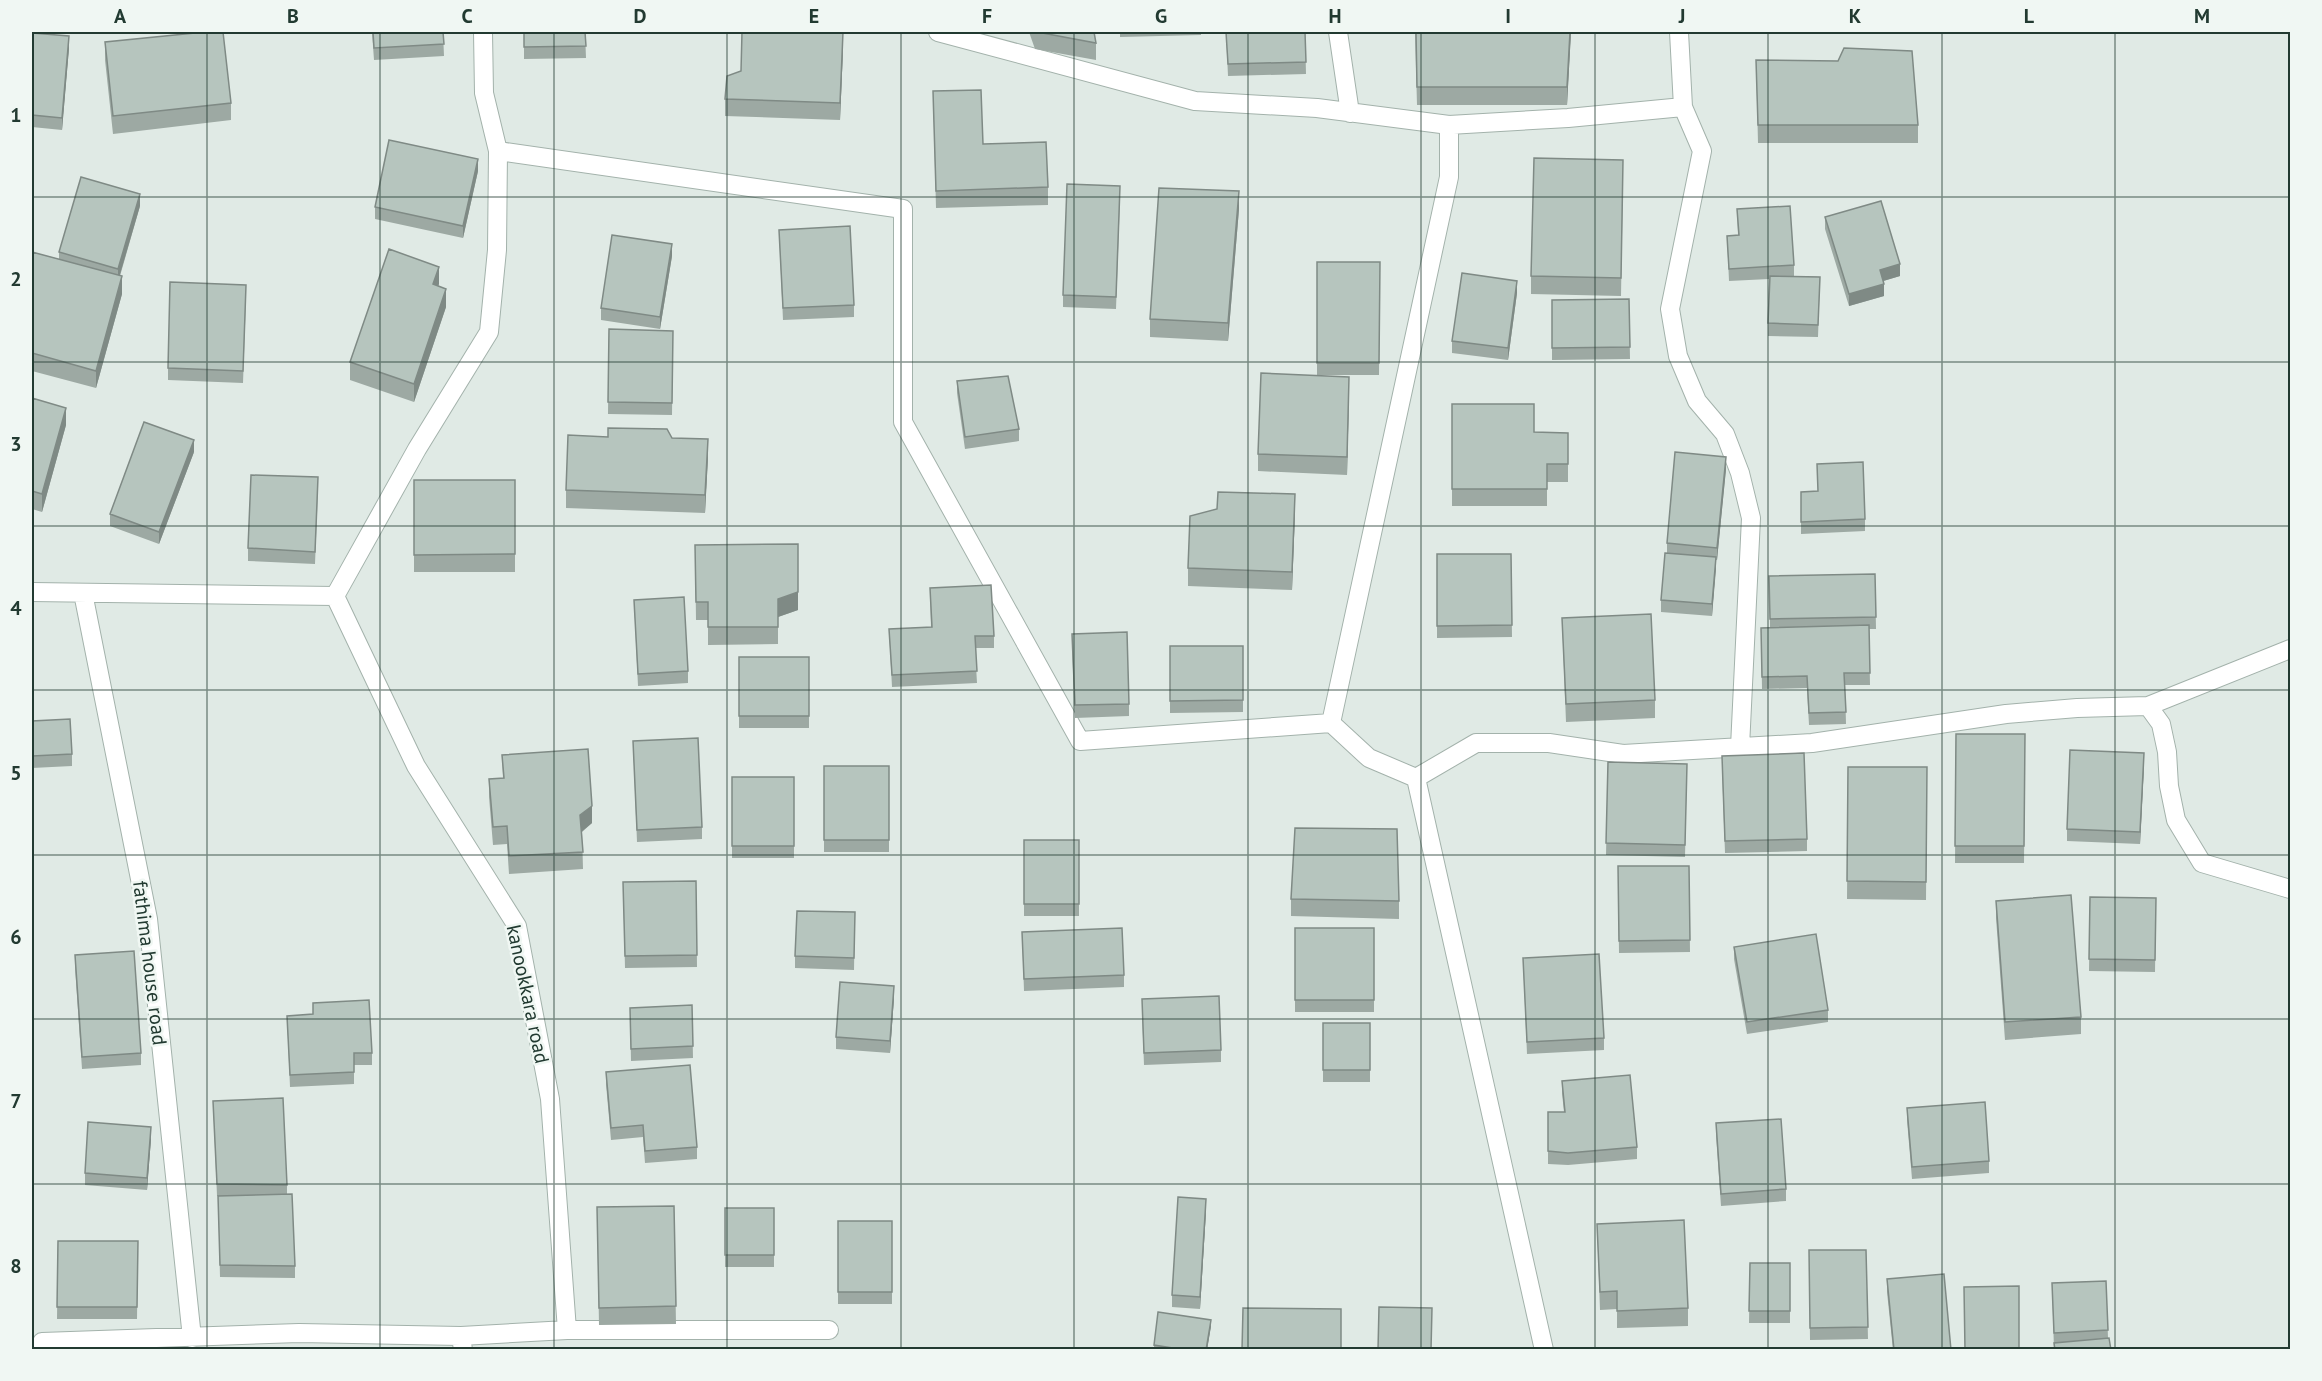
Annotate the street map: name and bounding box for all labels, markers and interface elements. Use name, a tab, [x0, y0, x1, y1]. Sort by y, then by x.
text: A	[114, 3, 127, 29]
text: B	[287, 3, 299, 29]
text: C	[461, 3, 473, 29]
text: D	[634, 3, 647, 29]
text: E	[809, 3, 819, 29]
text: F	[982, 3, 992, 29]
text: G	[1155, 3, 1167, 29]
text: H	[1328, 3, 1342, 29]
text: I	[1505, 3, 1511, 29]
text: J	[1678, 3, 1685, 29]
text: K	[1849, 3, 1862, 29]
text: L	[2024, 3, 2035, 29]
text: M	[2194, 3, 2210, 29]
text: 1	[10, 102, 22, 128]
text: 2	[10, 266, 22, 292]
text: 3	[10, 431, 22, 457]
text: 4	[10, 595, 22, 621]
text: 5	[10, 760, 22, 786]
street label: fathima house road	[127, 879, 173, 1047]
street label: kanookkara road	[501, 922, 555, 1066]
text: 6	[10, 924, 22, 950]
text: 7	[10, 1088, 22, 1114]
text: 8	[10, 1253, 22, 1279]

